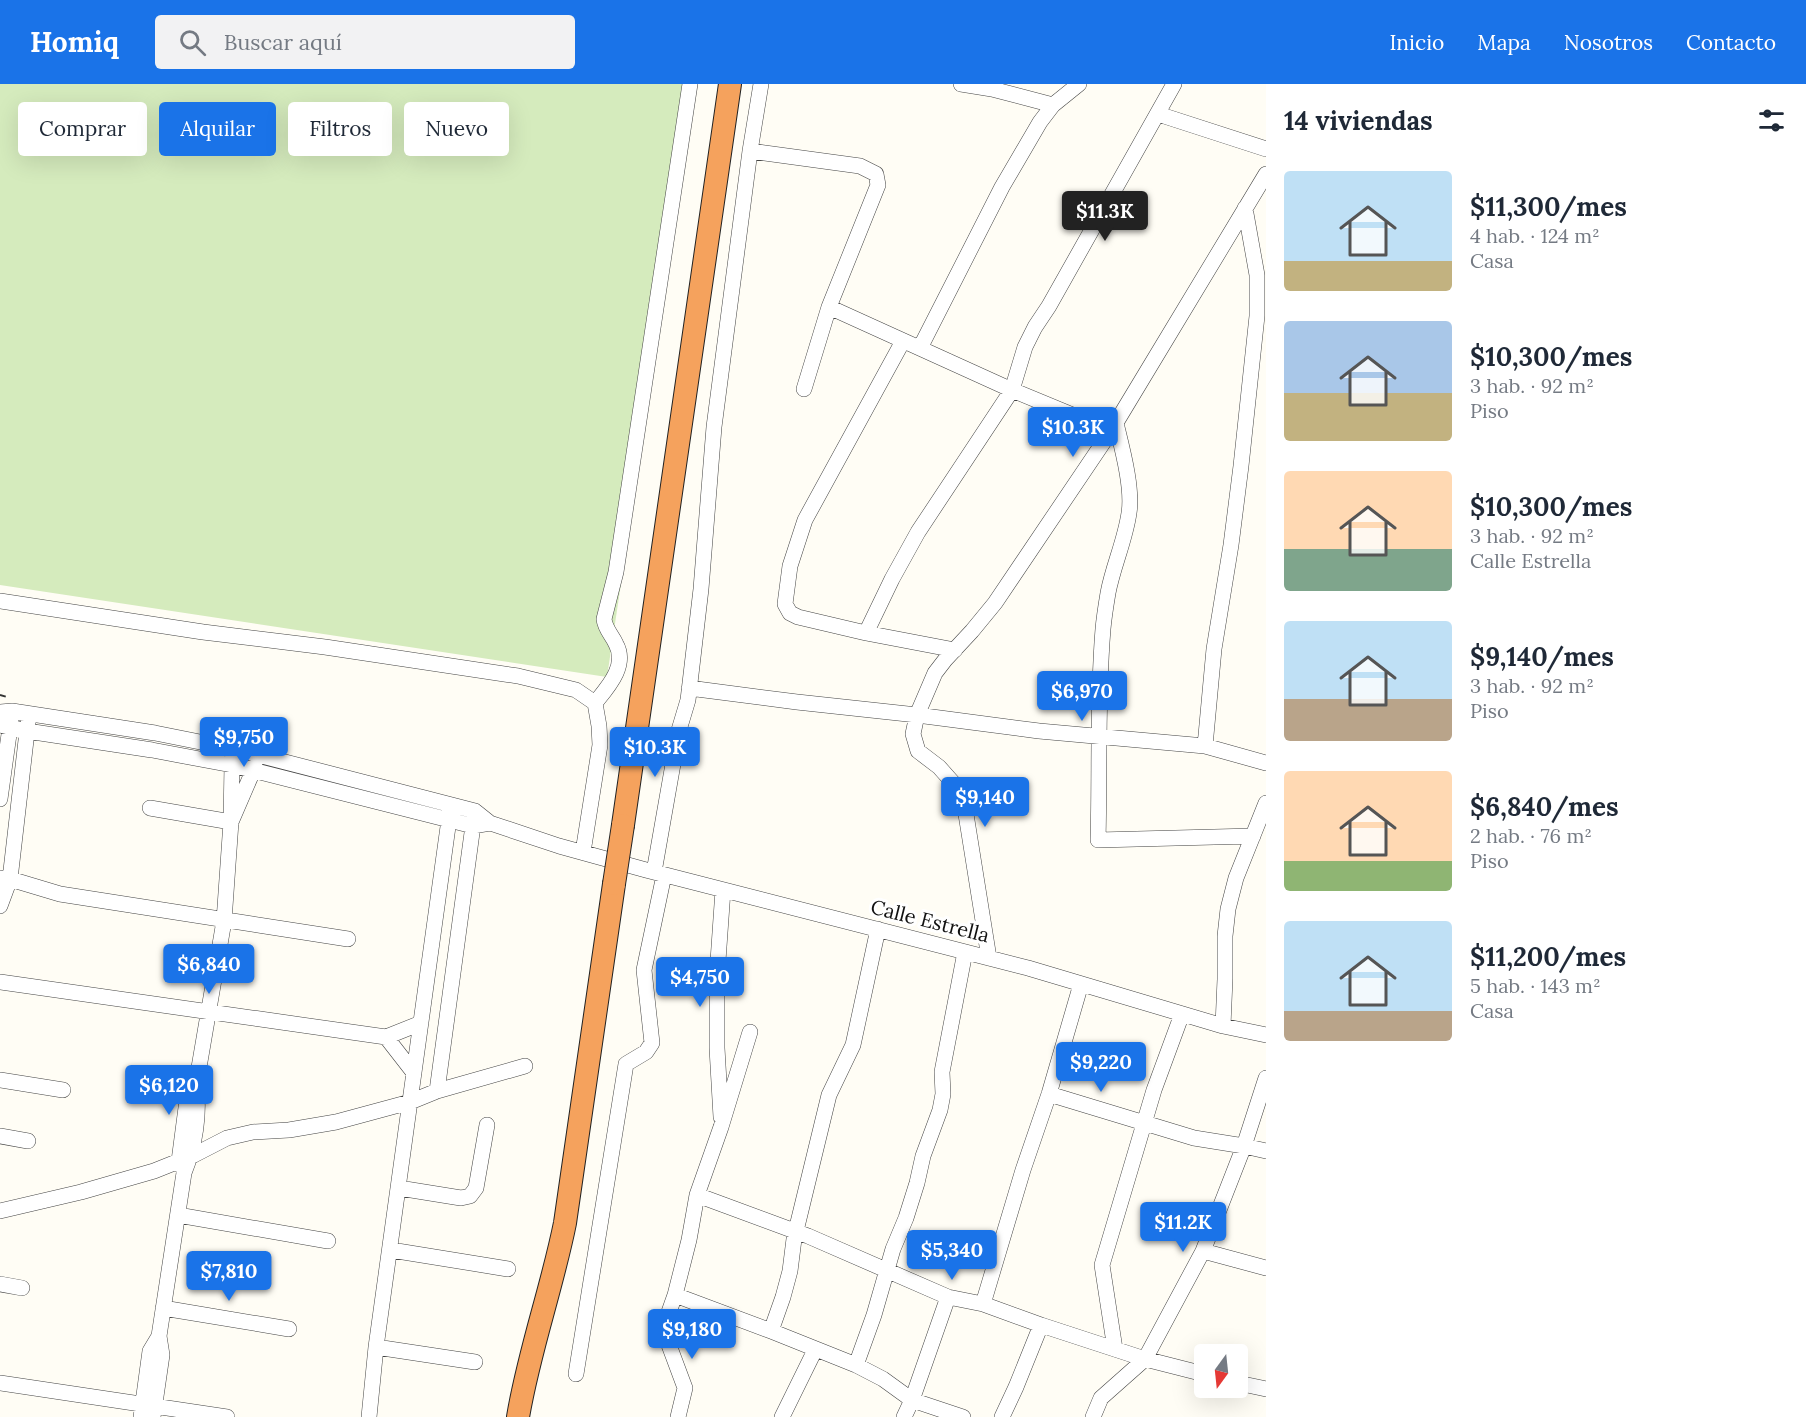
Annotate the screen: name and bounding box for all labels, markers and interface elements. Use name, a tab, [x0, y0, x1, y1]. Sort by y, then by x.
search box	[155, 15, 575, 69]
text: Homiq	[30, 24, 119, 60]
icon: search	[176, 26, 209, 59]
text: Buscar aquí	[224, 28, 342, 56]
text: Inicio	[1389, 29, 1444, 56]
text: Mapa	[1477, 29, 1531, 56]
text: Nosotros	[1564, 29, 1653, 56]
text: Contacto	[1686, 29, 1776, 56]
chip: Comprar	[18, 102, 147, 156]
chip: Alquilar	[159, 102, 276, 156]
chip: Filtros	[288, 102, 392, 156]
chip: Nuevo	[404, 102, 509, 156]
text: 14 viviendas	[1284, 104, 1433, 137]
icon: filters	[1755, 104, 1788, 137]
text: $11,300/mes	[1470, 190, 1627, 223]
pin: $11.3K	[1056, 191, 1154, 242]
icon: home	[1332, 195, 1404, 267]
text: $11.3K	[1076, 198, 1134, 223]
text: 4 hab. · 124 m²	[1470, 223, 1600, 248]
text: Casa	[1470, 248, 1514, 273]
text: $10,300/mes	[1470, 340, 1632, 373]
icon: home	[1332, 345, 1404, 417]
text: 3 hab. · 92 m²	[1470, 373, 1594, 398]
text: Piso	[1470, 398, 1509, 423]
pin: $10.3K	[1024, 407, 1122, 458]
text: $10.3K	[1042, 414, 1104, 439]
text: $10,300/mes	[1470, 490, 1632, 523]
icon: home	[1332, 495, 1404, 567]
text: 3 hab. · 92 m²	[1470, 523, 1594, 548]
text: Calle Estrella	[1470, 548, 1591, 573]
text: $9,140/mes	[1470, 640, 1614, 673]
icon: home	[1332, 645, 1404, 717]
pin: $6,970	[1033, 671, 1131, 722]
text: 3 hab. · 92 m²	[1470, 673, 1594, 698]
text: $6,970	[1051, 678, 1113, 703]
text: Piso	[1470, 698, 1509, 723]
pin: $9,750	[195, 717, 293, 768]
text: $9,750	[214, 724, 274, 749]
pin: $10.3K	[606, 727, 704, 778]
text: $10.3K	[624, 734, 686, 759]
pin: $9,140	[936, 777, 1034, 828]
text: $9,140	[955, 784, 1015, 809]
text: $6,840/mes	[1470, 790, 1619, 823]
icon: home	[1332, 795, 1404, 867]
text: 2 hab. · 76 m²	[1470, 823, 1592, 848]
text: Piso	[1470, 848, 1509, 873]
street label: Calle Estrella	[868, 894, 992, 947]
text: $11,200/mes	[1470, 940, 1626, 973]
pin: $6,840	[160, 944, 258, 995]
icon: home	[1332, 945, 1404, 1017]
text: $6,840	[177, 951, 241, 976]
pin: $4,750	[651, 957, 749, 1008]
text: $4,750	[670, 964, 730, 989]
text: 5 hab. · 143 m²	[1470, 973, 1601, 998]
text: Casa	[1470, 998, 1514, 1023]
pin: $9,220	[1052, 1042, 1150, 1093]
text: $9,220	[1070, 1049, 1132, 1074]
pin: $6,120	[120, 1065, 218, 1116]
text: $6,120	[139, 1072, 199, 1097]
pin: $11.2K	[1134, 1202, 1232, 1253]
text: $11.2K	[1154, 1209, 1212, 1234]
pin: $5,340	[903, 1230, 1001, 1281]
text: $5,340	[921, 1237, 983, 1262]
pin: $7,810	[180, 1251, 278, 1302]
text: $7,810	[200, 1258, 258, 1283]
pin: $9,180	[643, 1309, 741, 1360]
text: $9,180	[662, 1316, 722, 1341]
north arrow	[1194, 1344, 1248, 1398]
map controls	[1194, 1344, 1248, 1398]

